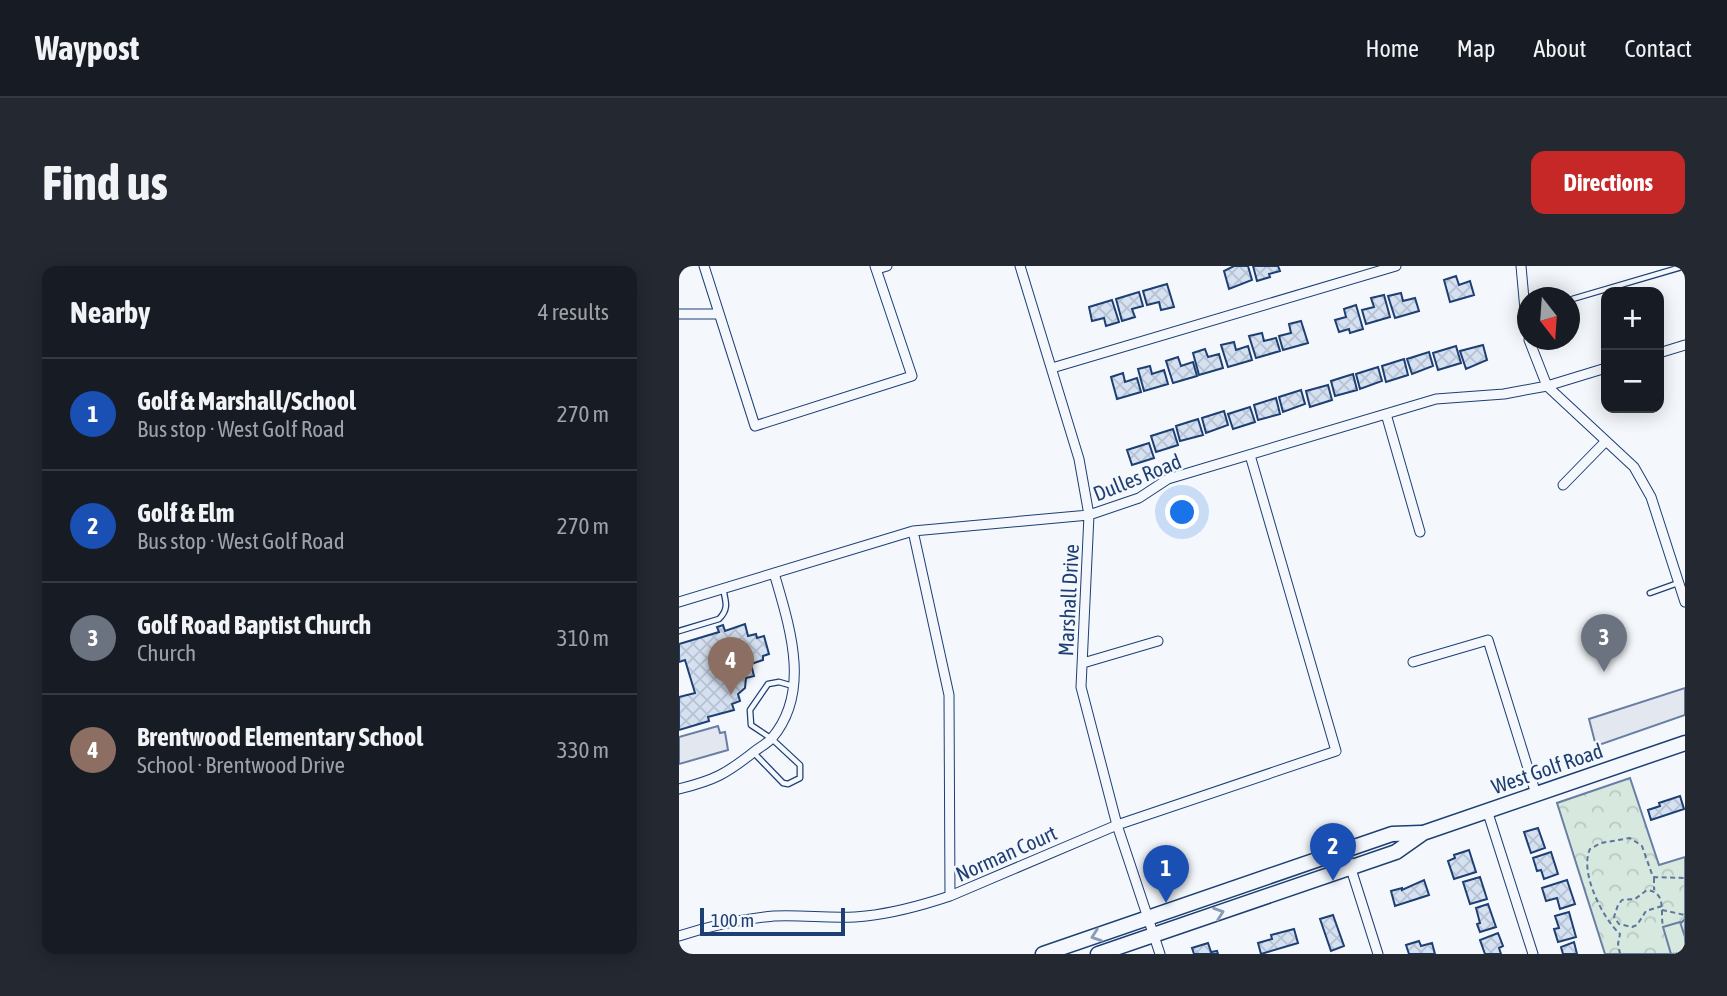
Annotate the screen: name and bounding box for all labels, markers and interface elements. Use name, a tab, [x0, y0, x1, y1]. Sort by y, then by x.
text: Waypost	[35, 29, 139, 67]
text: Home	[1365, 35, 1419, 62]
text: Map	[1457, 35, 1495, 62]
text: About	[1533, 35, 1586, 62]
text: Contact	[1624, 35, 1692, 62]
button: Directions	[1531, 151, 1685, 214]
text: Find us	[42, 154, 168, 210]
north arrow	[1517, 287, 1580, 350]
map controls	[1601, 287, 1664, 413]
button: +	[1601, 287, 1664, 350]
text: Nearby	[70, 295, 150, 329]
text: 4 results	[538, 299, 609, 325]
button: −	[1601, 350, 1664, 413]
text: Golf & Marshall/School	[137, 386, 356, 416]
text: 1	[88, 401, 98, 427]
text: 270 m	[557, 401, 609, 427]
text: Bus stop · West Golf Road	[137, 416, 345, 442]
street label: Dulles Road	[1090, 449, 1184, 505]
your location	[1165, 495, 1199, 529]
text: Golf & Elm	[137, 498, 234, 528]
text: 2	[88, 513, 98, 539]
text: 270 m	[557, 513, 609, 539]
text: Bus stop · West Golf Road	[137, 528, 345, 554]
street label: Marshall Drive	[1053, 543, 1083, 657]
text: Golf Road Baptist Church	[137, 610, 371, 640]
pin: 3	[1581, 614, 1627, 672]
text: 3	[88, 625, 98, 651]
text: 310 m	[557, 625, 609, 651]
pin: 4	[708, 637, 754, 695]
text: Church	[137, 640, 196, 666]
text: Brentwood Elementary School	[137, 722, 423, 752]
text: 4	[88, 737, 98, 763]
text: 330 m	[557, 737, 609, 763]
street label: West Golf Road	[1488, 738, 1606, 798]
text: School · Brentwood Drive	[137, 752, 345, 778]
street label: Norman Court	[952, 820, 1060, 886]
pin: 2	[1310, 823, 1356, 881]
pin: 1	[1143, 845, 1189, 903]
scale bar	[700, 905, 845, 937]
one-way arrow	[1212, 907, 1224, 921]
text: 100 m	[711, 909, 754, 931]
one-way arrow	[1090, 928, 1102, 942]

